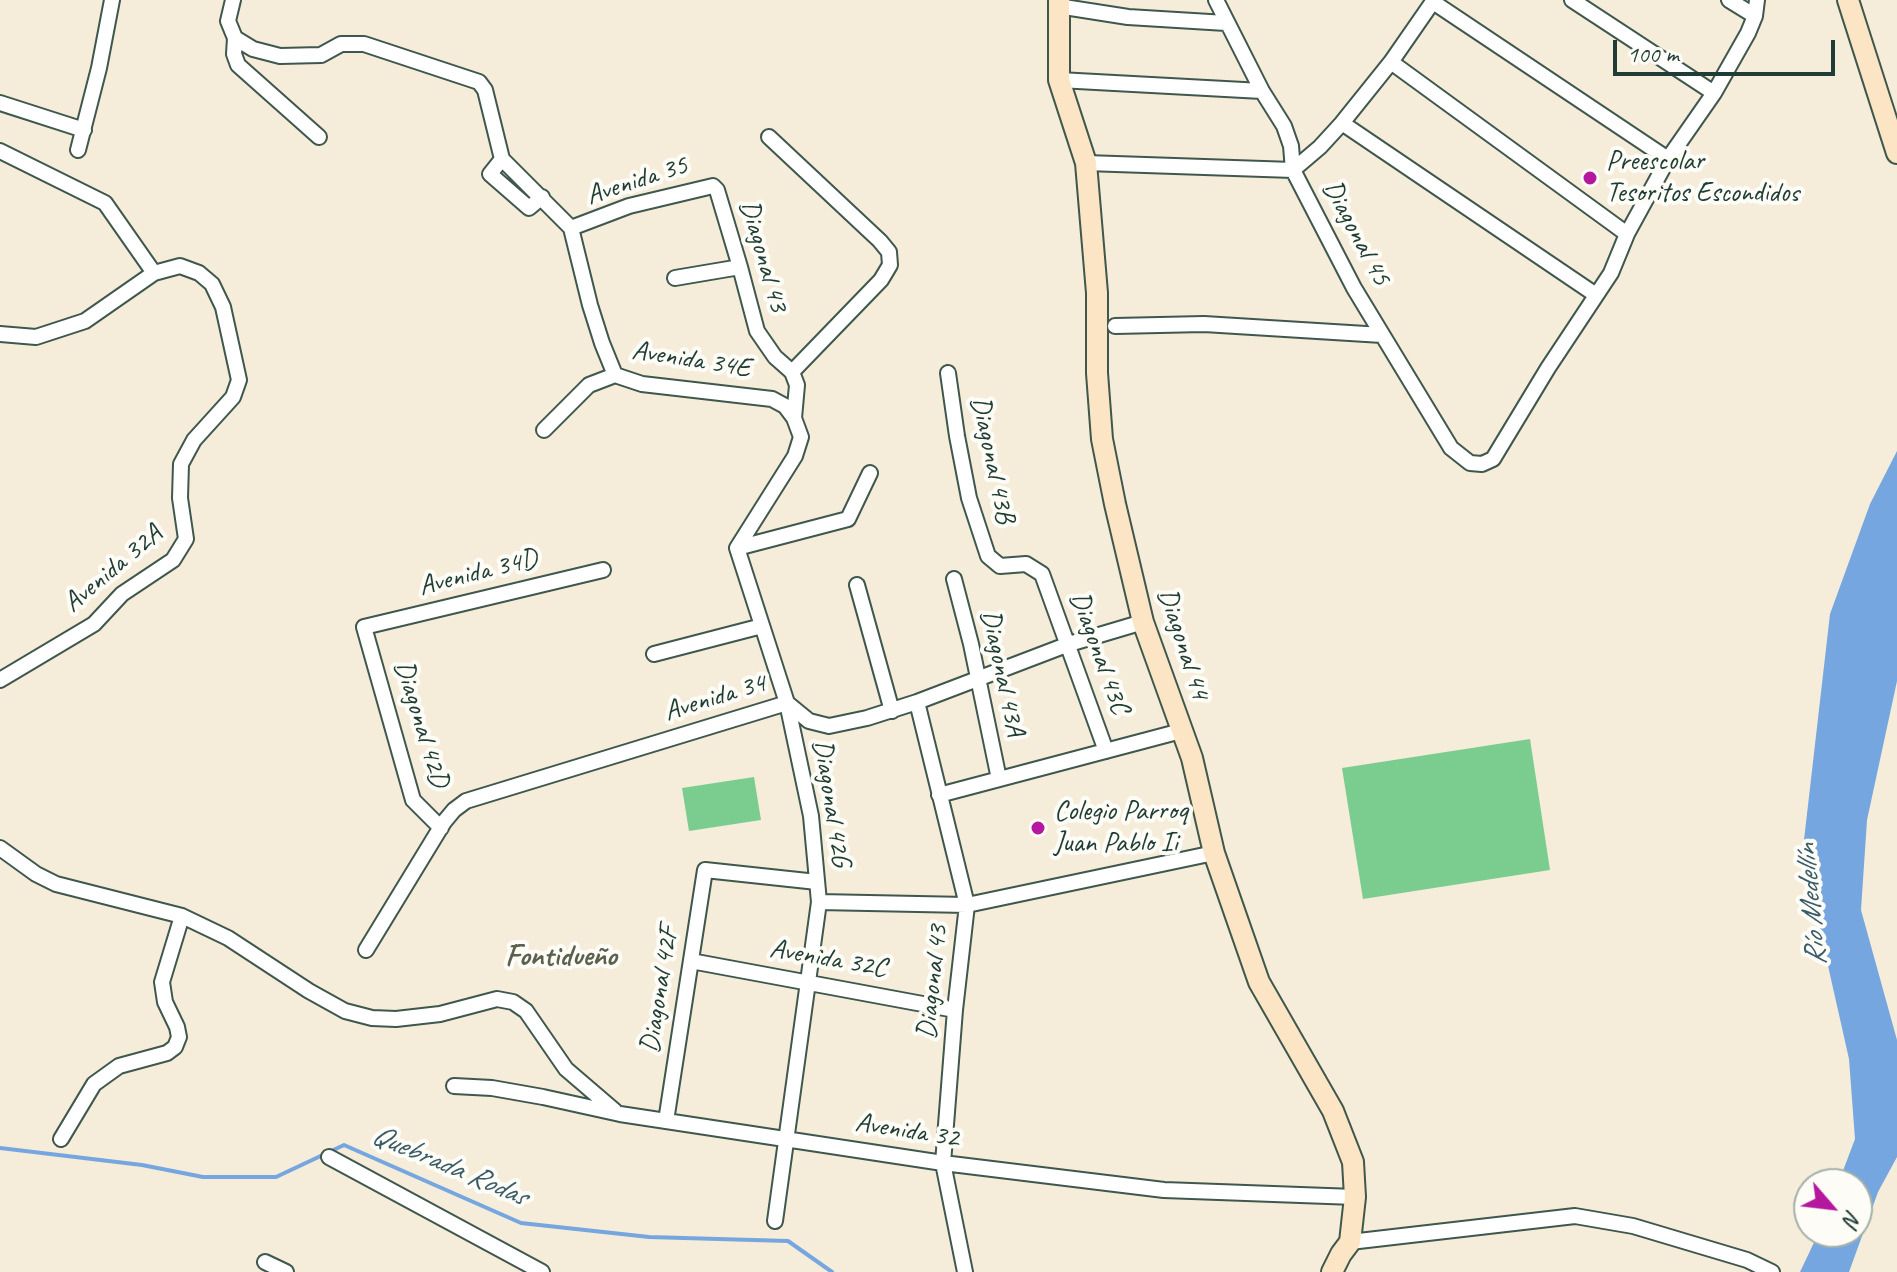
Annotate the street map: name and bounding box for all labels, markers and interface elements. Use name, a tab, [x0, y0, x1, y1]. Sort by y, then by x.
scale bar	[1617, 24, 1839, 74]
text: 100 m	[1627, 39, 1679, 69]
place label: Preescolar Tesoritos Escondidos	[1606, 145, 1799, 211]
street label: Avenida 35	[582, 149, 692, 213]
marker: Preescolar Tesoritos Escondidos	[1581, 169, 1599, 187]
street label: Diagonal 45	[1314, 175, 1398, 291]
street label: Diagonal 43	[731, 196, 795, 316]
street label: Avenida 34E	[629, 334, 753, 386]
street label: Diagonal 43B	[962, 393, 1022, 527]
street label: Avenida 32A	[57, 518, 169, 620]
street label: Avenida 34D	[415, 542, 541, 604]
street label: Diagonal 44	[1149, 584, 1217, 704]
street label: Diagonal 43C	[1061, 587, 1137, 719]
street label: Diagonal 43A	[972, 607, 1032, 739]
street label: Diagonal 42D	[386, 657, 456, 791]
street label: Avenida 34	[660, 667, 770, 729]
street label: Diagonal 42G	[804, 737, 858, 869]
place label: Colegio Parroq Juan Pablo Ii	[1054, 795, 1187, 861]
marker: Colegio Parroq Juan Pablo Ii	[1029, 819, 1047, 837]
water label: Río Medellín	[1789, 843, 1835, 967]
street label: Diagonal 43	[910, 923, 956, 1041]
street label: Diagonal 42F	[633, 925, 687, 1055]
street label: Avenida 32C	[767, 932, 889, 986]
district label: Fontidueño	[505, 939, 617, 975]
street label: Avenida 32	[853, 1106, 961, 1156]
water label: Quebrada Rodas	[366, 1117, 532, 1215]
north arrow	[1793, 1168, 1873, 1248]
text: N	[1837, 1206, 1868, 1231]

